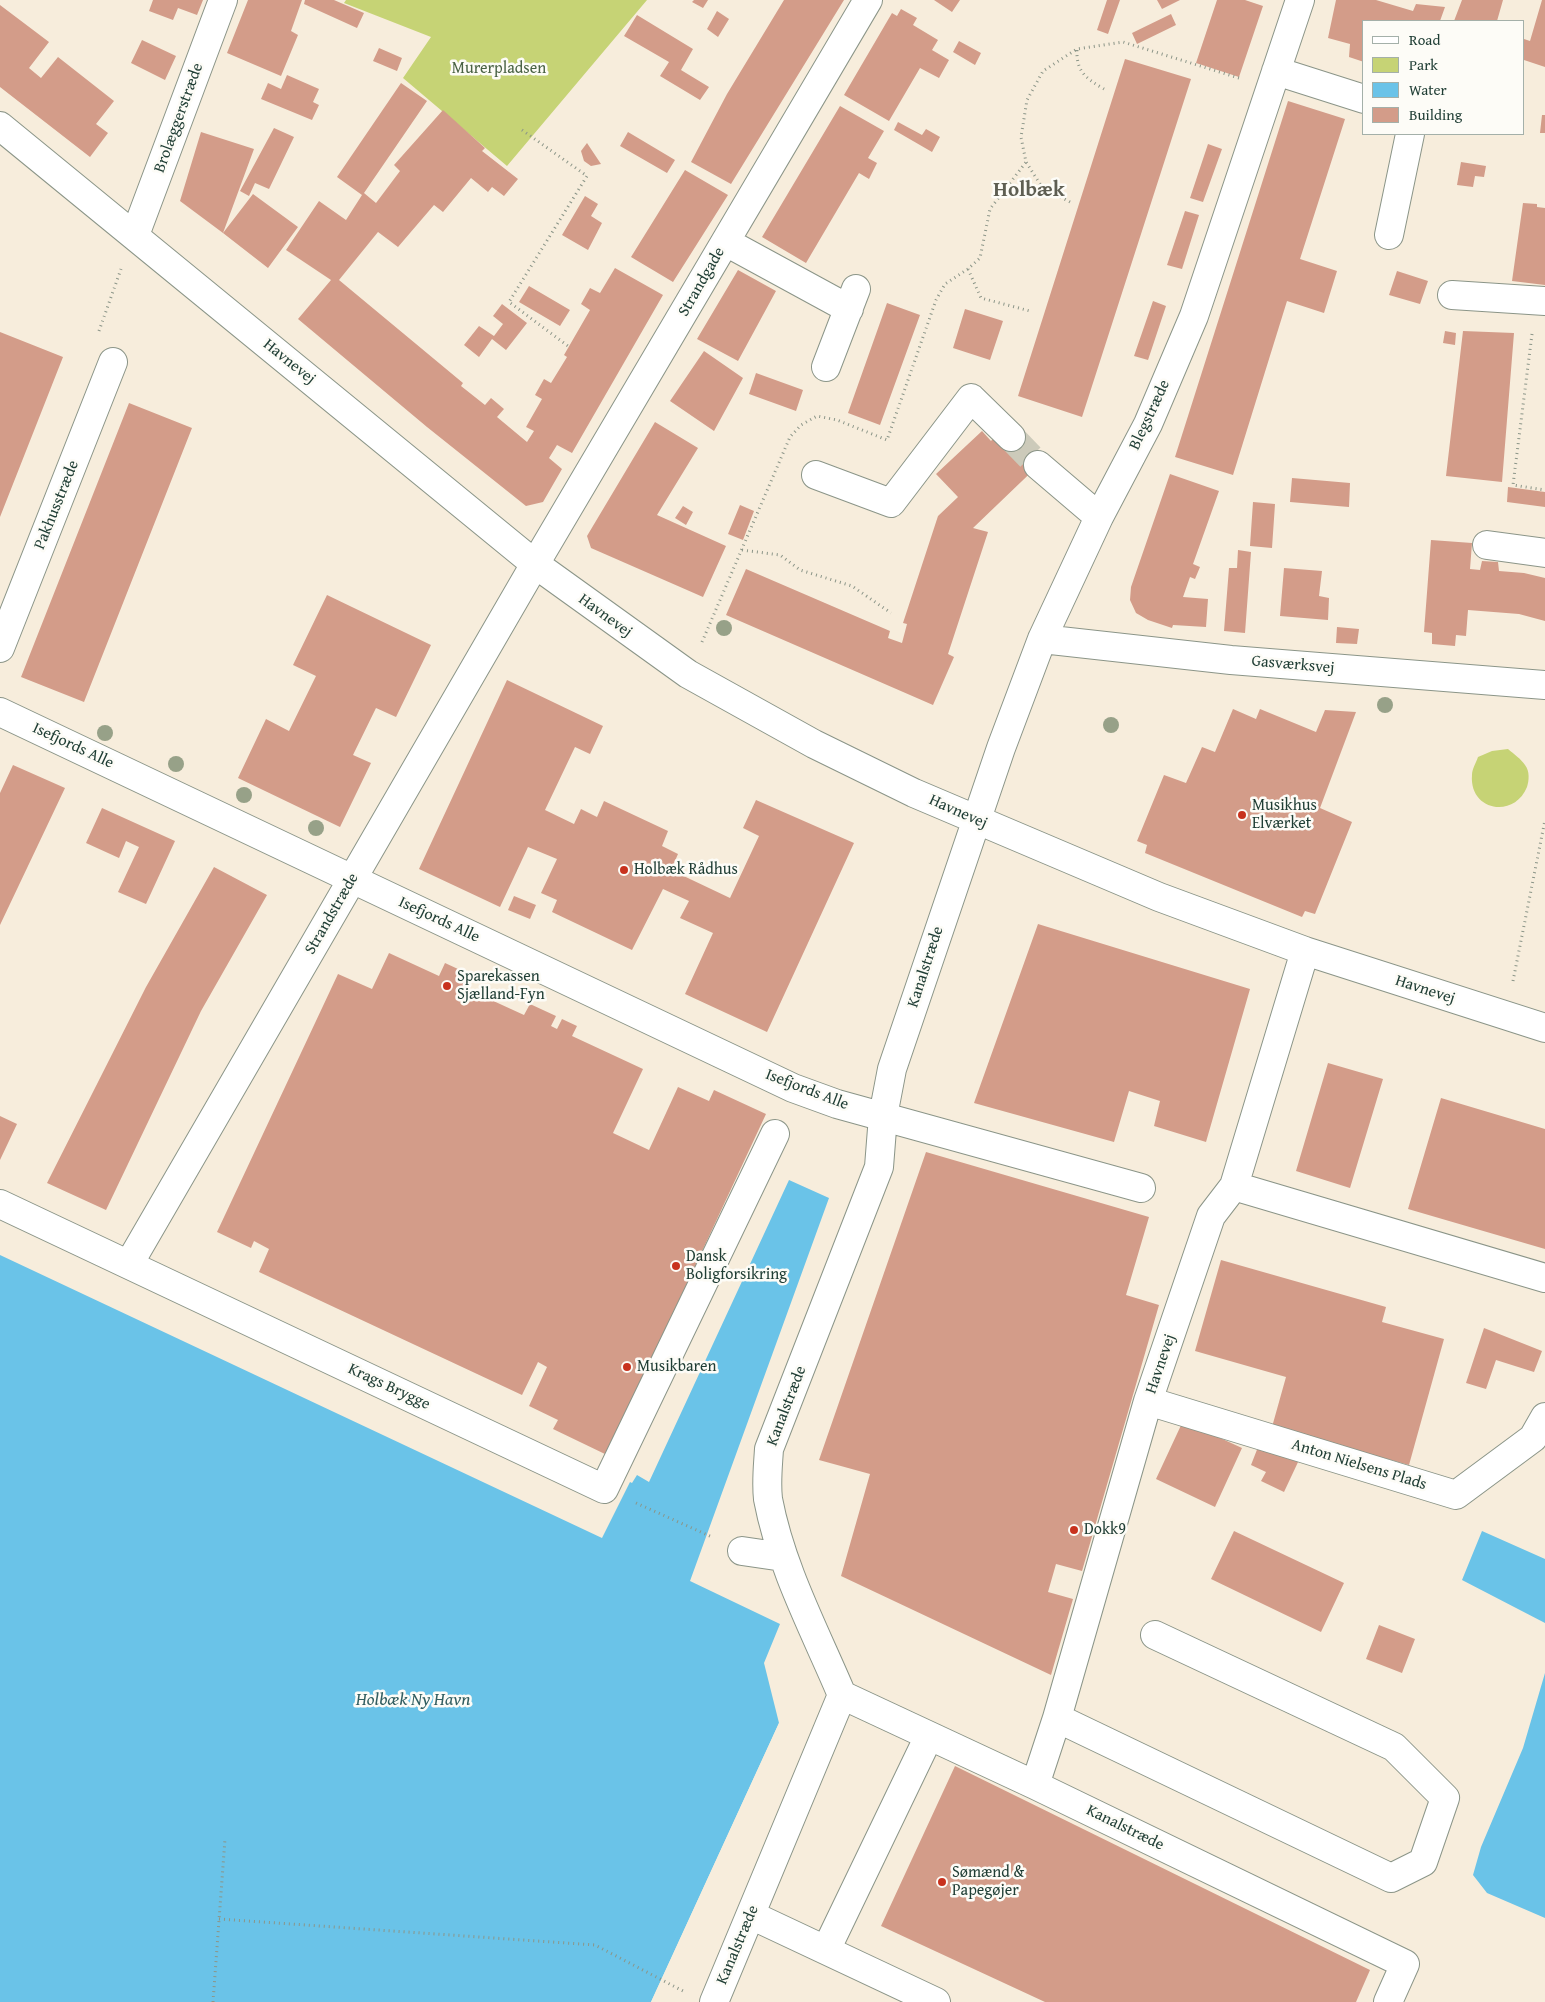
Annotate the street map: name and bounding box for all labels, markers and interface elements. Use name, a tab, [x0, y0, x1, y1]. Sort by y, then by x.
legend	[1362, 20, 1525, 135]
text: Road	[1409, 29, 1440, 50]
text: Park	[1409, 54, 1438, 75]
park label: Murerpladsen	[452, 59, 546, 79]
street label: Brolæggerstræde	[150, 61, 208, 175]
text: Water	[1409, 79, 1447, 100]
text: Building	[1409, 104, 1462, 125]
district label: Holbæk	[993, 178, 1065, 204]
street label: Strandgade	[675, 244, 729, 320]
street label: Havnevej	[259, 335, 319, 389]
street label: Blegstræde	[1125, 377, 1175, 453]
street label: Pakhusstræde	[30, 458, 84, 552]
street label: Havnevej	[574, 590, 636, 642]
street label: Gasværksvej	[1251, 652, 1335, 678]
street label: Isefjords Alle	[29, 719, 117, 773]
street label: Havnevej	[926, 791, 990, 833]
place label: Musikhus Elværket	[1252, 796, 1317, 834]
marker: Musikhus Elværket	[1236, 809, 1248, 821]
place label: Holbæk Rådhus	[634, 860, 738, 880]
marker: Holbæk Rådhus	[618, 864, 630, 876]
street label: Strandstræde	[301, 870, 363, 958]
street label: Isefjords Alle	[395, 893, 483, 947]
street label: Kanalstræde	[904, 924, 948, 1010]
place label: Sparekassen Sjælland-Fyn	[457, 967, 545, 1005]
street label: Havnevej	[1393, 971, 1457, 1009]
marker: Sparekassen Sjælland-Fyn	[441, 980, 453, 992]
street label: Isefjords Alle	[763, 1065, 851, 1115]
place label: Dansk Boligforsikring	[686, 1247, 787, 1285]
marker: Dansk Boligforsikring	[670, 1260, 682, 1272]
street label: Havnevej	[1142, 1332, 1180, 1396]
place label: Musikbaren	[637, 1357, 716, 1377]
street label: Krags Brygge	[345, 1360, 433, 1414]
marker: Musikbaren	[621, 1361, 633, 1373]
street label: Kanalstræde	[763, 1363, 811, 1449]
street label: Anton Nielsens Plads	[1289, 1435, 1429, 1495]
place label: Dokk9	[1084, 1520, 1126, 1540]
marker: Dokk9	[1068, 1524, 1080, 1536]
water label: Holbæk Ny Havn	[356, 1689, 470, 1711]
street label: Kanalstræde	[1083, 1801, 1167, 1855]
place label: Sømænd & Papegøjer	[952, 1863, 1024, 1901]
marker: Sømænd & Papegøjer	[936, 1876, 948, 1888]
street label: Kanalstræde	[713, 1903, 763, 1987]

